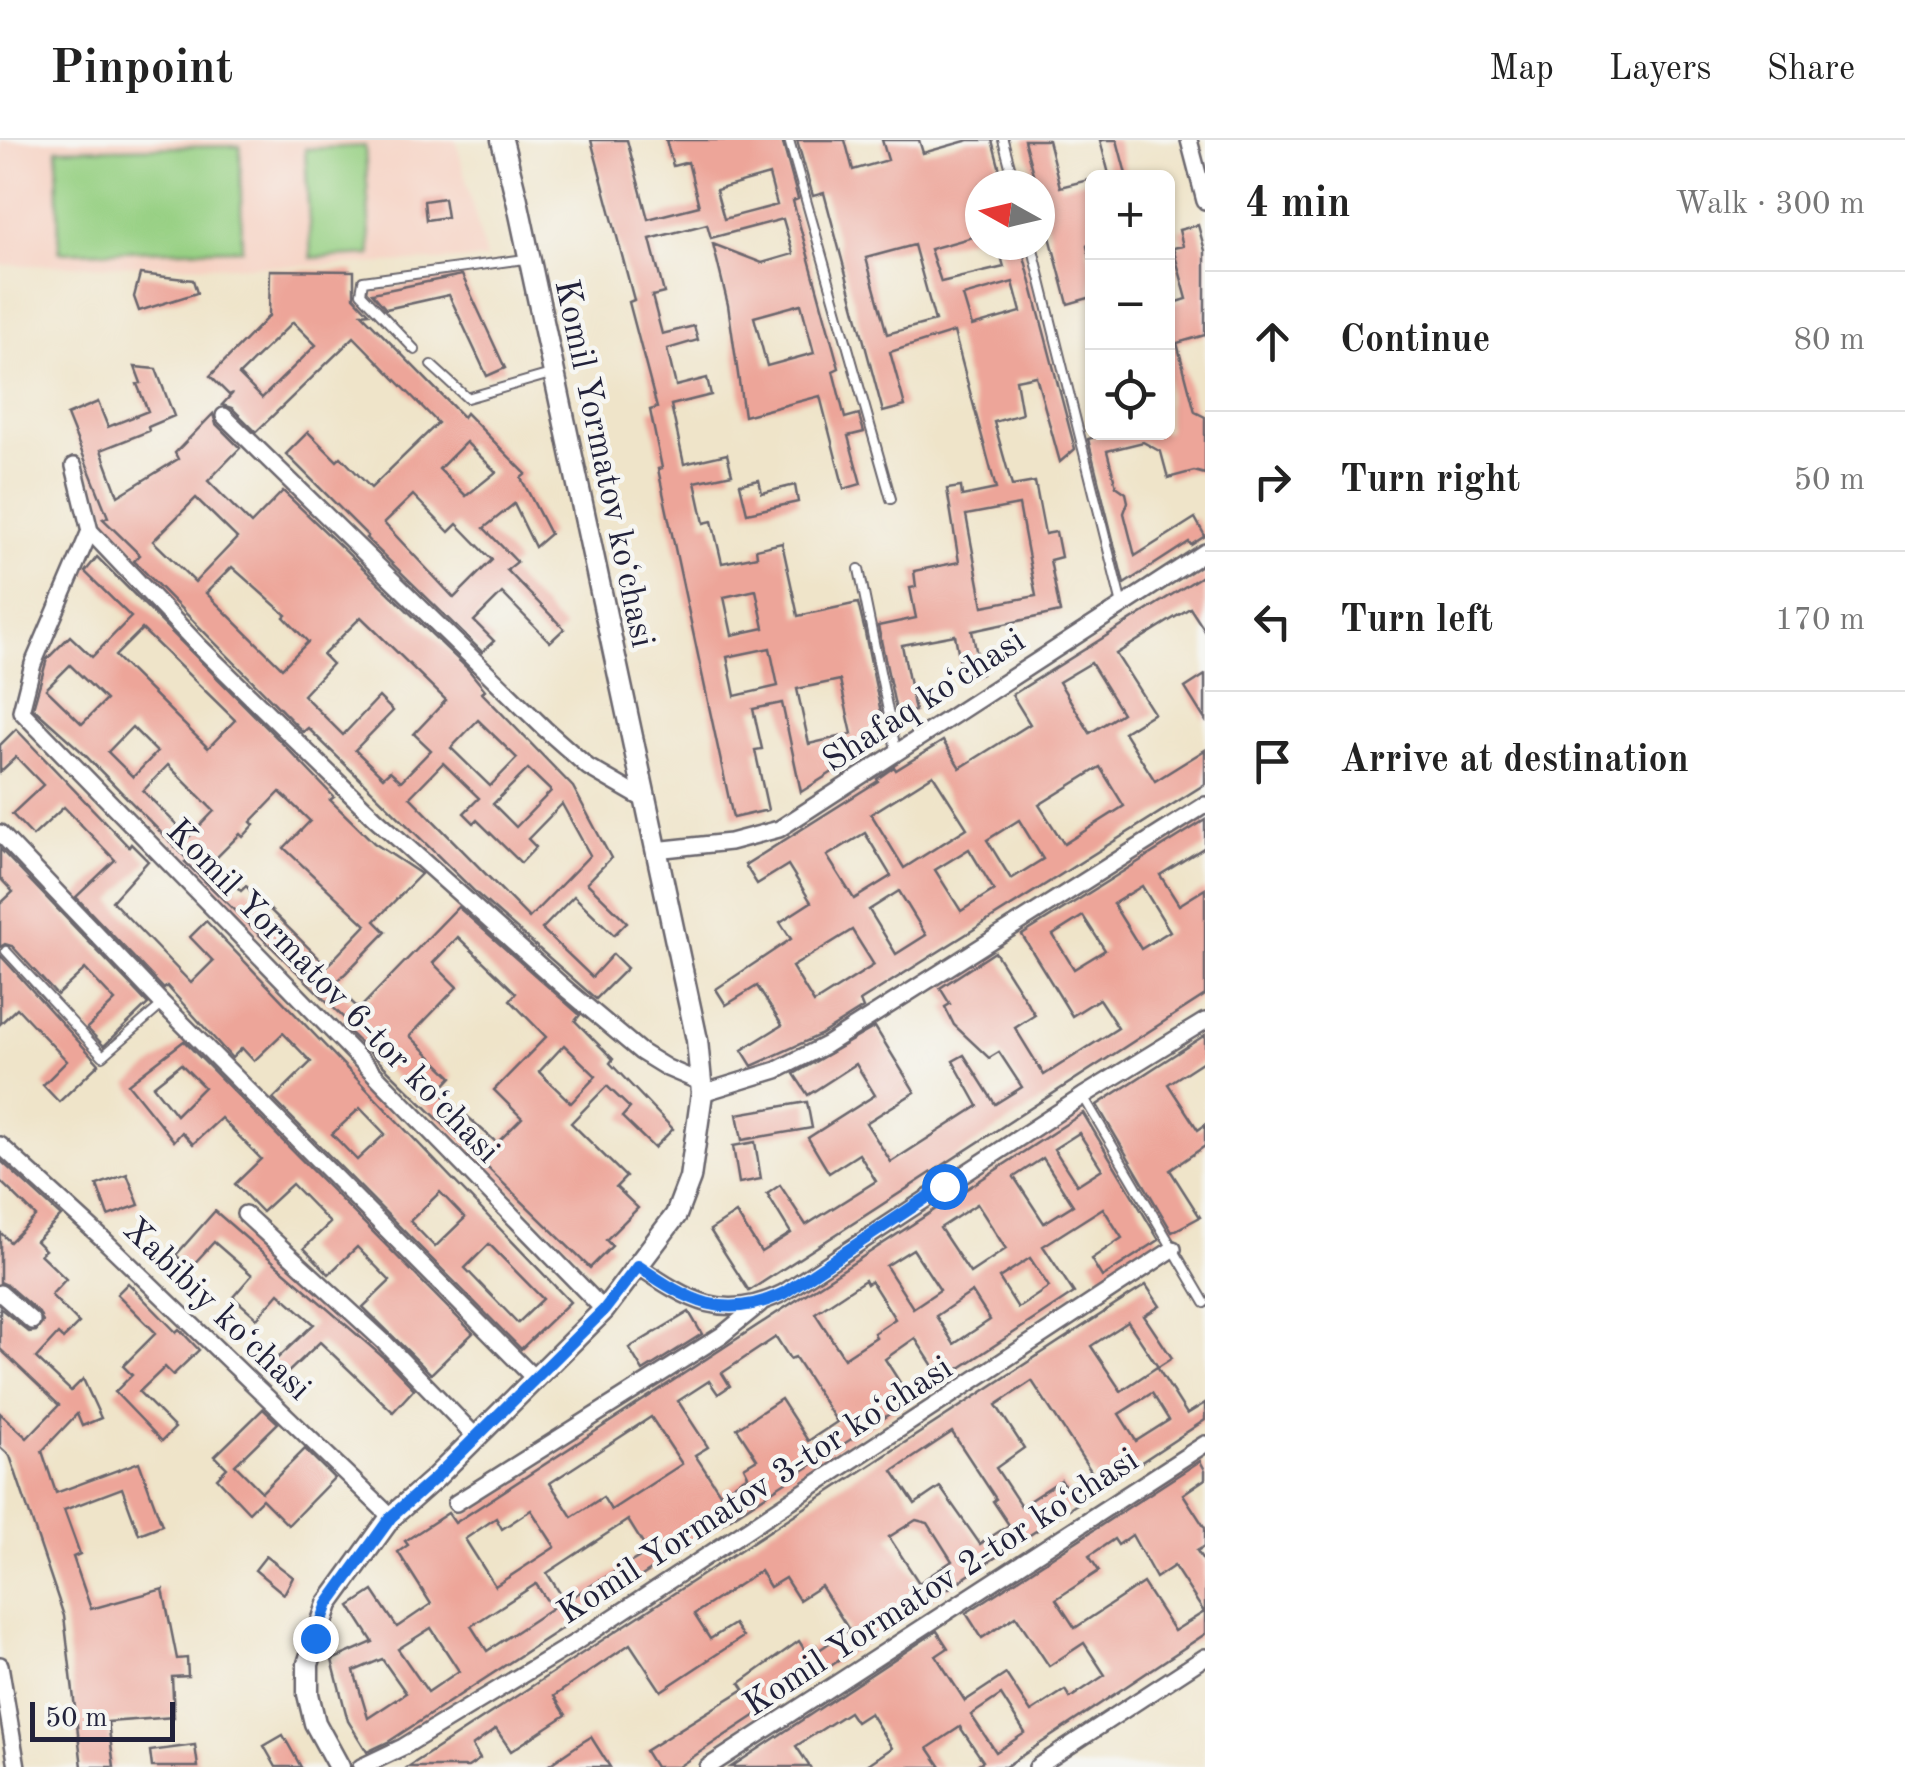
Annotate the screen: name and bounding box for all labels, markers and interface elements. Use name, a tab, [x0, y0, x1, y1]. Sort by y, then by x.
text: Pinpoint	[50, 45, 233, 93]
text: Map	[1489, 52, 1554, 87]
text: Layers	[1609, 52, 1712, 87]
text: Share	[1767, 52, 1855, 87]
north arrow	[965, 170, 1055, 260]
map controls	[1085, 170, 1175, 440]
button: +	[1085, 170, 1175, 260]
text: 4 min	[1245, 184, 1351, 226]
text: Walk · 300 m	[1675, 189, 1865, 221]
button: −	[1085, 260, 1175, 350]
street label: Komil Yormatov koʻchasi	[547, 276, 660, 651]
icon: ahead	[1245, 314, 1300, 369]
text: Continue	[1340, 322, 1490, 360]
text: 80 m	[1794, 325, 1865, 357]
button: locate	[1085, 350, 1175, 440]
icon: right	[1245, 454, 1300, 509]
text: Turn right	[1340, 462, 1520, 500]
text: 50 m	[1794, 465, 1865, 497]
icon: left	[1245, 594, 1300, 649]
text: Turn left	[1340, 602, 1493, 640]
text: 170 m	[1775, 605, 1865, 637]
street label: Shafaq koʻchasi	[817, 623, 1032, 779]
icon: arrive	[1245, 734, 1300, 789]
text: Arrive at destination	[1340, 742, 1689, 780]
street label: Komil Yormatov 6-tor koʻchasi	[159, 813, 505, 1170]
route start	[922, 1164, 968, 1210]
street label: Xabibiy koʻchasi	[116, 1212, 317, 1408]
street label: Komil Yormatov 3-tor koʻchasi	[552, 1351, 959, 1632]
street label: Komil Yormatov 2-tor koʻchasi	[738, 1443, 1145, 1724]
route end	[293, 1616, 339, 1662]
scale bar	[30, 1697, 175, 1742]
text: 50 m	[45, 1705, 108, 1733]

